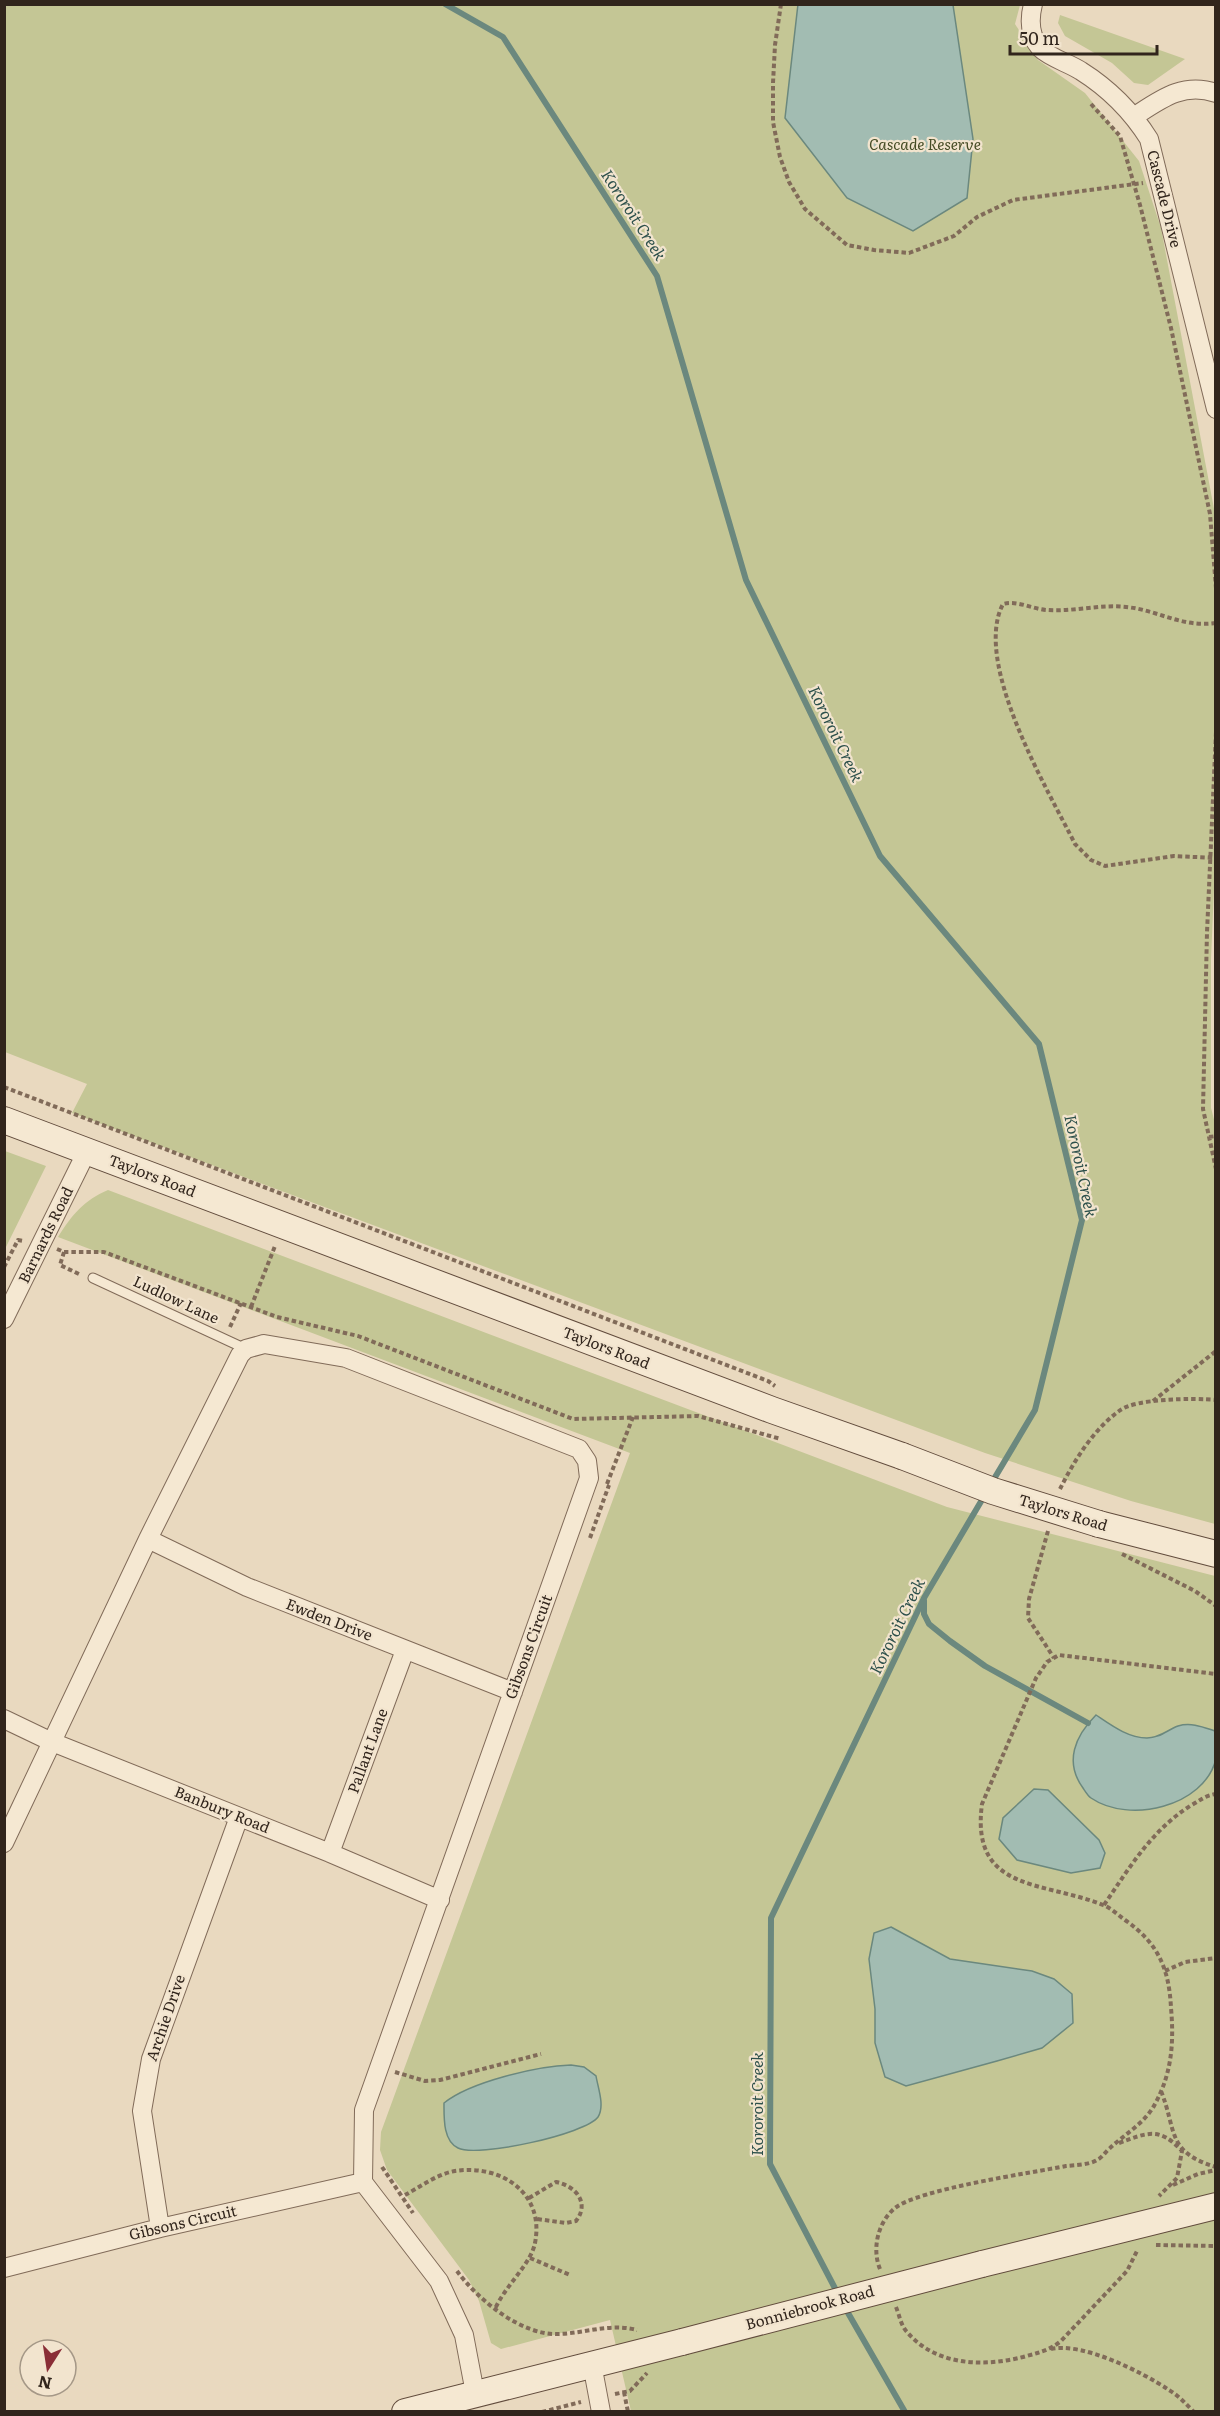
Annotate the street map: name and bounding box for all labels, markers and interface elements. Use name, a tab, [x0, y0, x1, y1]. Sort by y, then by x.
scale bar	[1010, 18, 1157, 56]
text: 50 m	[1019, 24, 1060, 51]
park label: Cascade Reserve	[869, 132, 981, 155]
street label: Cascade Drive	[1142, 147, 1189, 250]
water label: Kororoit Creek	[596, 164, 673, 265]
water label: Kororoit Creek	[803, 681, 871, 786]
water label: Kororoit Creek	[1059, 1112, 1105, 1219]
street label: Taylors Road	[105, 1147, 200, 1202]
street label: Barnards Road	[11, 1182, 78, 1287]
street label: Ludlow Lane	[130, 1269, 224, 1329]
street label: Taylors Road	[559, 1319, 654, 1374]
street label: Taylors Road	[1016, 1487, 1111, 1536]
water label: Kororoit Creek	[862, 1573, 930, 1678]
street label: Gibsons Circuit	[498, 1591, 557, 1702]
street label: Ewden Drive	[283, 1592, 376, 1646]
street label: Pallant Lane	[341, 1705, 393, 1796]
street label: Banbury Road	[171, 1779, 274, 1838]
street label: Archie Drive	[139, 1971, 190, 2064]
water label: Kororoit Creek	[744, 2052, 768, 2156]
street label: Gibsons Circuit	[127, 2198, 239, 2245]
street label: Bonniebrook Road	[743, 2278, 877, 2335]
north arrow	[18, 2338, 78, 2398]
text: N	[36, 2371, 54, 2397]

